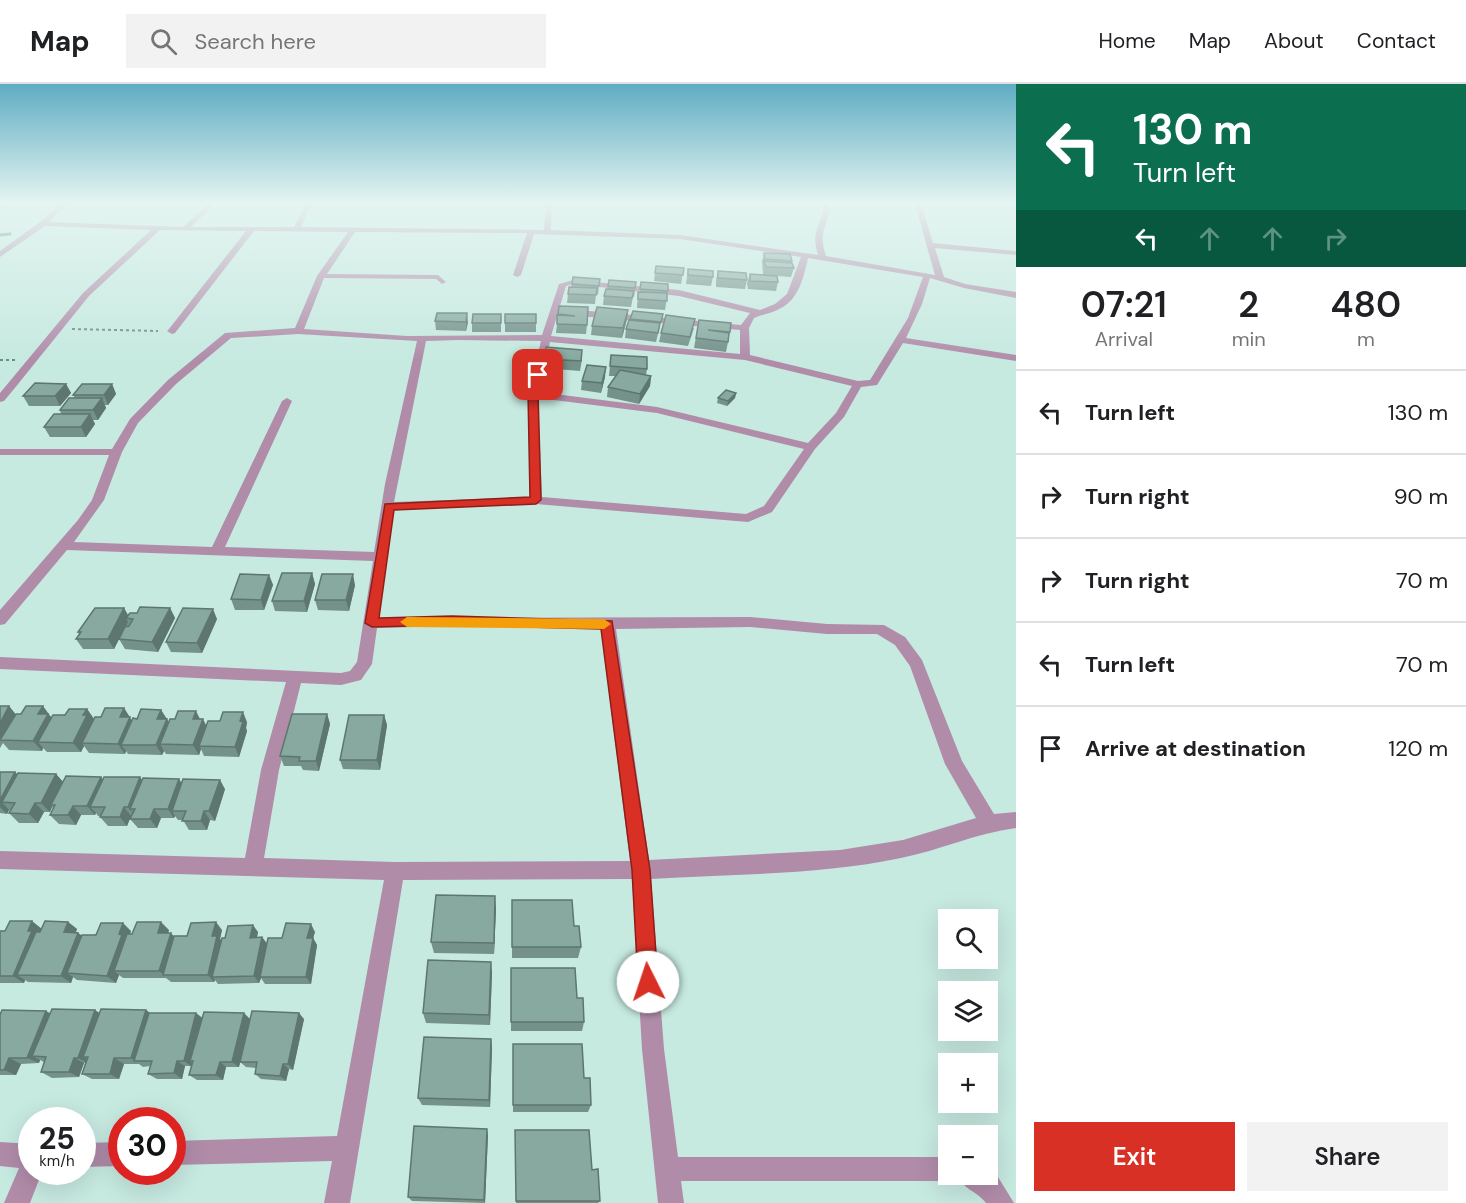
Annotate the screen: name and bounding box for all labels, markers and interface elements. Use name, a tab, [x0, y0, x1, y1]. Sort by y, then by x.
search box	[126, 14, 546, 68]
text: Map	[30, 23, 90, 60]
icon: search	[147, 25, 180, 58]
text: Search here	[195, 27, 316, 56]
text: Home	[1098, 27, 1156, 55]
text: Map	[1189, 27, 1231, 55]
text: About	[1264, 27, 1324, 55]
text: Contact	[1357, 27, 1436, 55]
text: 130 m	[1133, 102, 1253, 157]
icon: left	[1034, 108, 1112, 186]
text: Turn left	[1133, 155, 1236, 190]
icon: left	[1130, 222, 1163, 255]
icon: ahead	[1193, 222, 1226, 255]
icon: ahead	[1256, 222, 1289, 255]
icon: right	[1319, 222, 1352, 255]
text: 07:21	[1081, 281, 1167, 328]
text: 2	[1238, 281, 1259, 328]
text: 480	[1331, 281, 1401, 328]
text: Arrival	[1095, 326, 1153, 352]
text: min	[1232, 326, 1266, 352]
text: m	[1357, 326, 1375, 352]
pin	[512, 349, 563, 400]
icon: arrive	[521, 358, 554, 391]
icon: left	[1034, 396, 1067, 429]
text: Turn left	[1085, 398, 1175, 427]
text: 130 m	[1388, 398, 1448, 427]
icon: right	[1034, 480, 1067, 513]
text: Turn right	[1085, 482, 1190, 511]
text: 90 m	[1394, 482, 1448, 511]
icon: right	[1034, 564, 1067, 597]
text: Turn right	[1085, 566, 1190, 595]
text: 70 m	[1396, 566, 1448, 595]
icon: left	[1034, 648, 1067, 681]
text: Turn left	[1085, 650, 1175, 679]
text: 70 m	[1396, 650, 1448, 679]
icon: arrive	[1034, 732, 1067, 765]
text: Arrive at destination	[1085, 734, 1306, 763]
text: 120 m	[1388, 734, 1448, 763]
map controls	[938, 909, 998, 1185]
button: search	[938, 909, 998, 969]
position arrow	[616, 950, 680, 1014]
button: layers	[938, 981, 998, 1041]
button: +	[938, 1053, 998, 1113]
speed limit sign: 30	[108, 1107, 186, 1185]
text: 25	[39, 1119, 75, 1158]
button: Exit	[1034, 1122, 1235, 1191]
button: Share	[1247, 1122, 1448, 1191]
button: −	[938, 1125, 998, 1185]
text: km/h	[39, 1151, 75, 1171]

